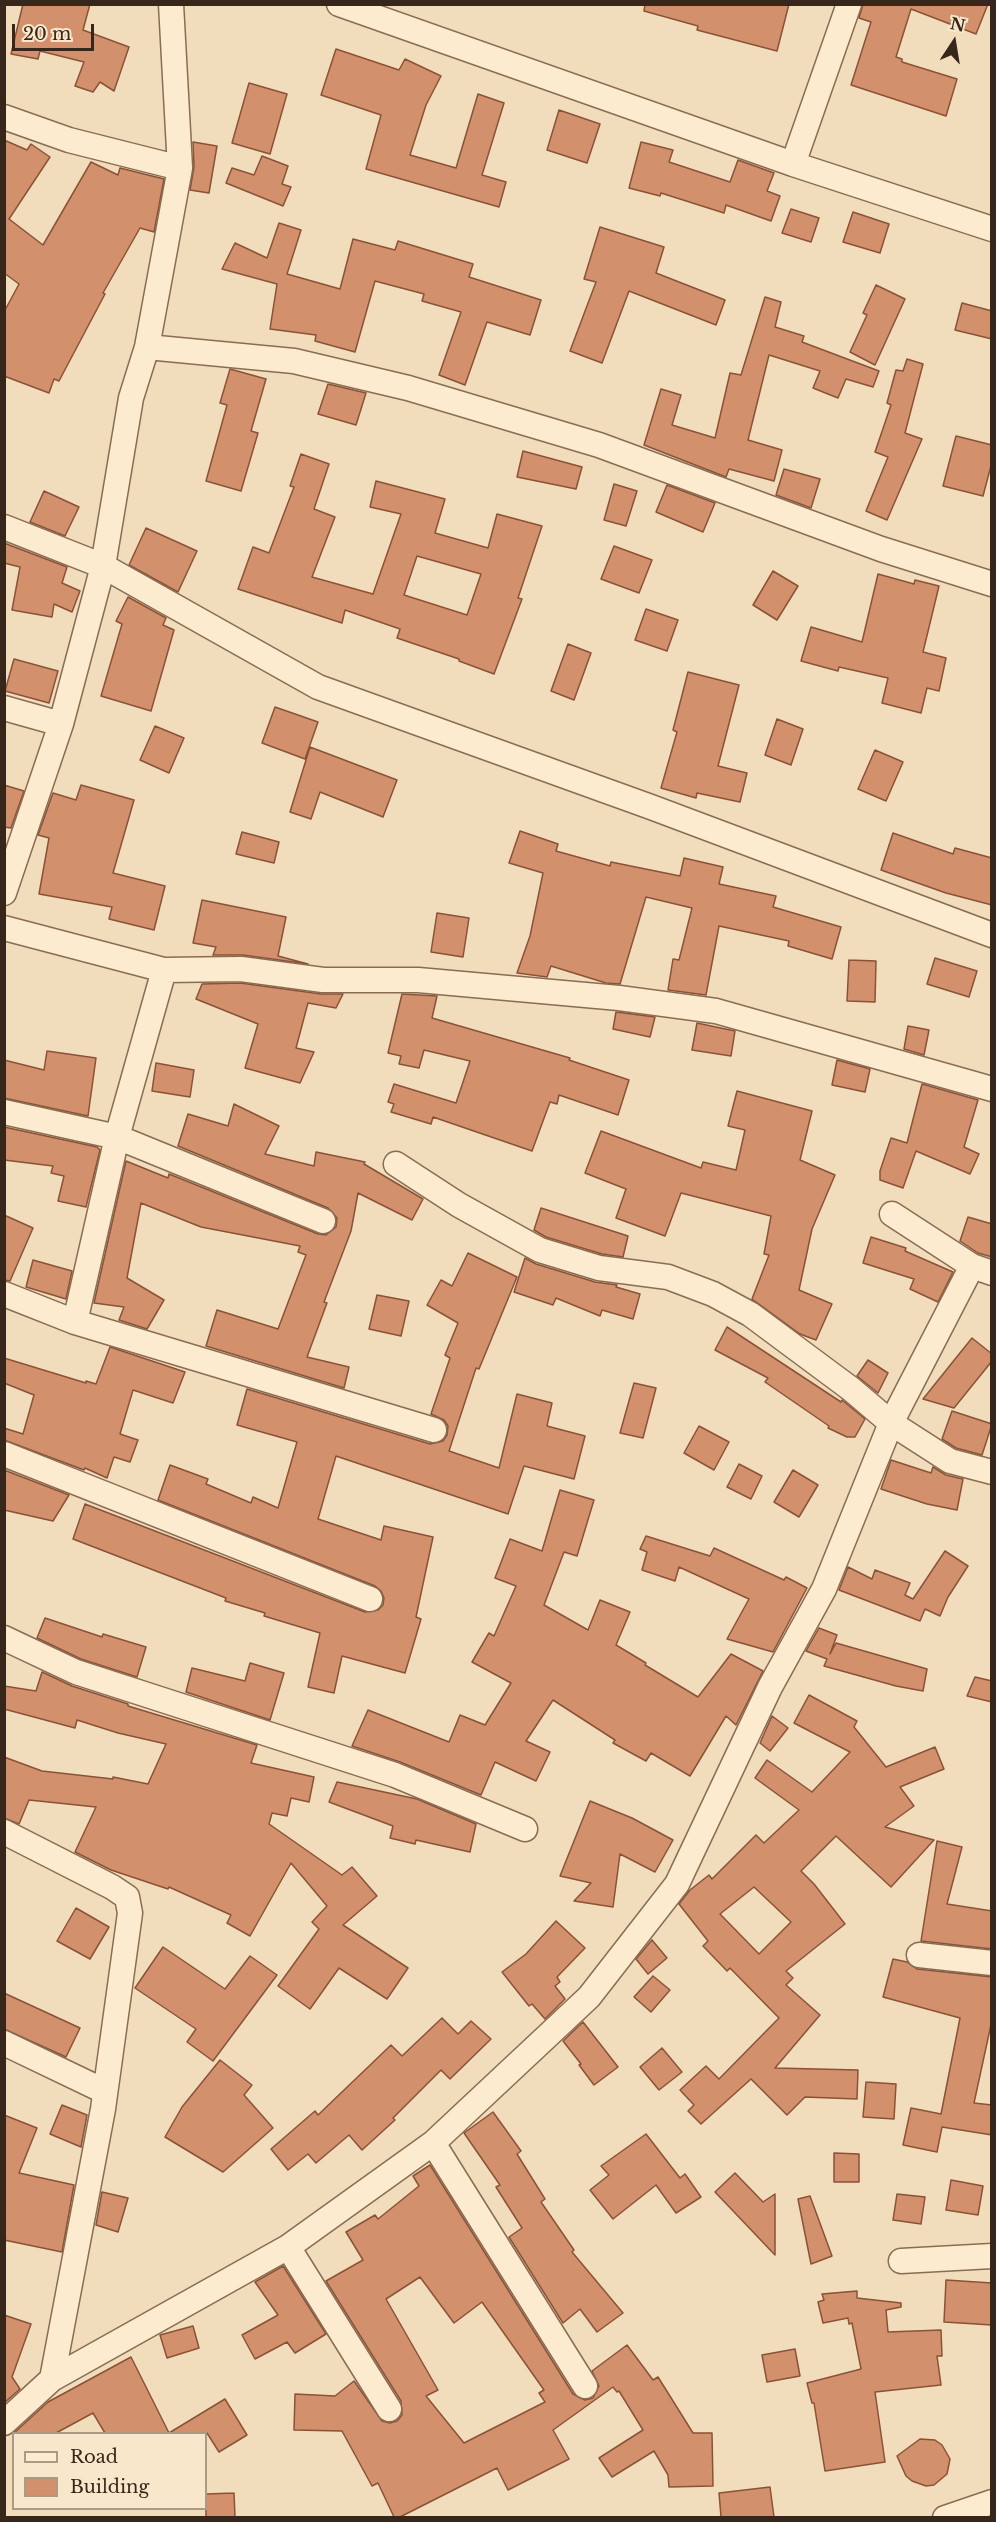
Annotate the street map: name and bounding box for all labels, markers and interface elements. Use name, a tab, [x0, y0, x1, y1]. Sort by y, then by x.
scale bar	[15, 12, 98, 50]
north arrow	[924, 12, 984, 72]
text: N	[948, 13, 967, 36]
text: 20 m	[23, 23, 71, 45]
legend	[12, 2432, 207, 2510]
text: Road	[70, 2446, 118, 2468]
text: Building	[70, 2476, 149, 2498]

